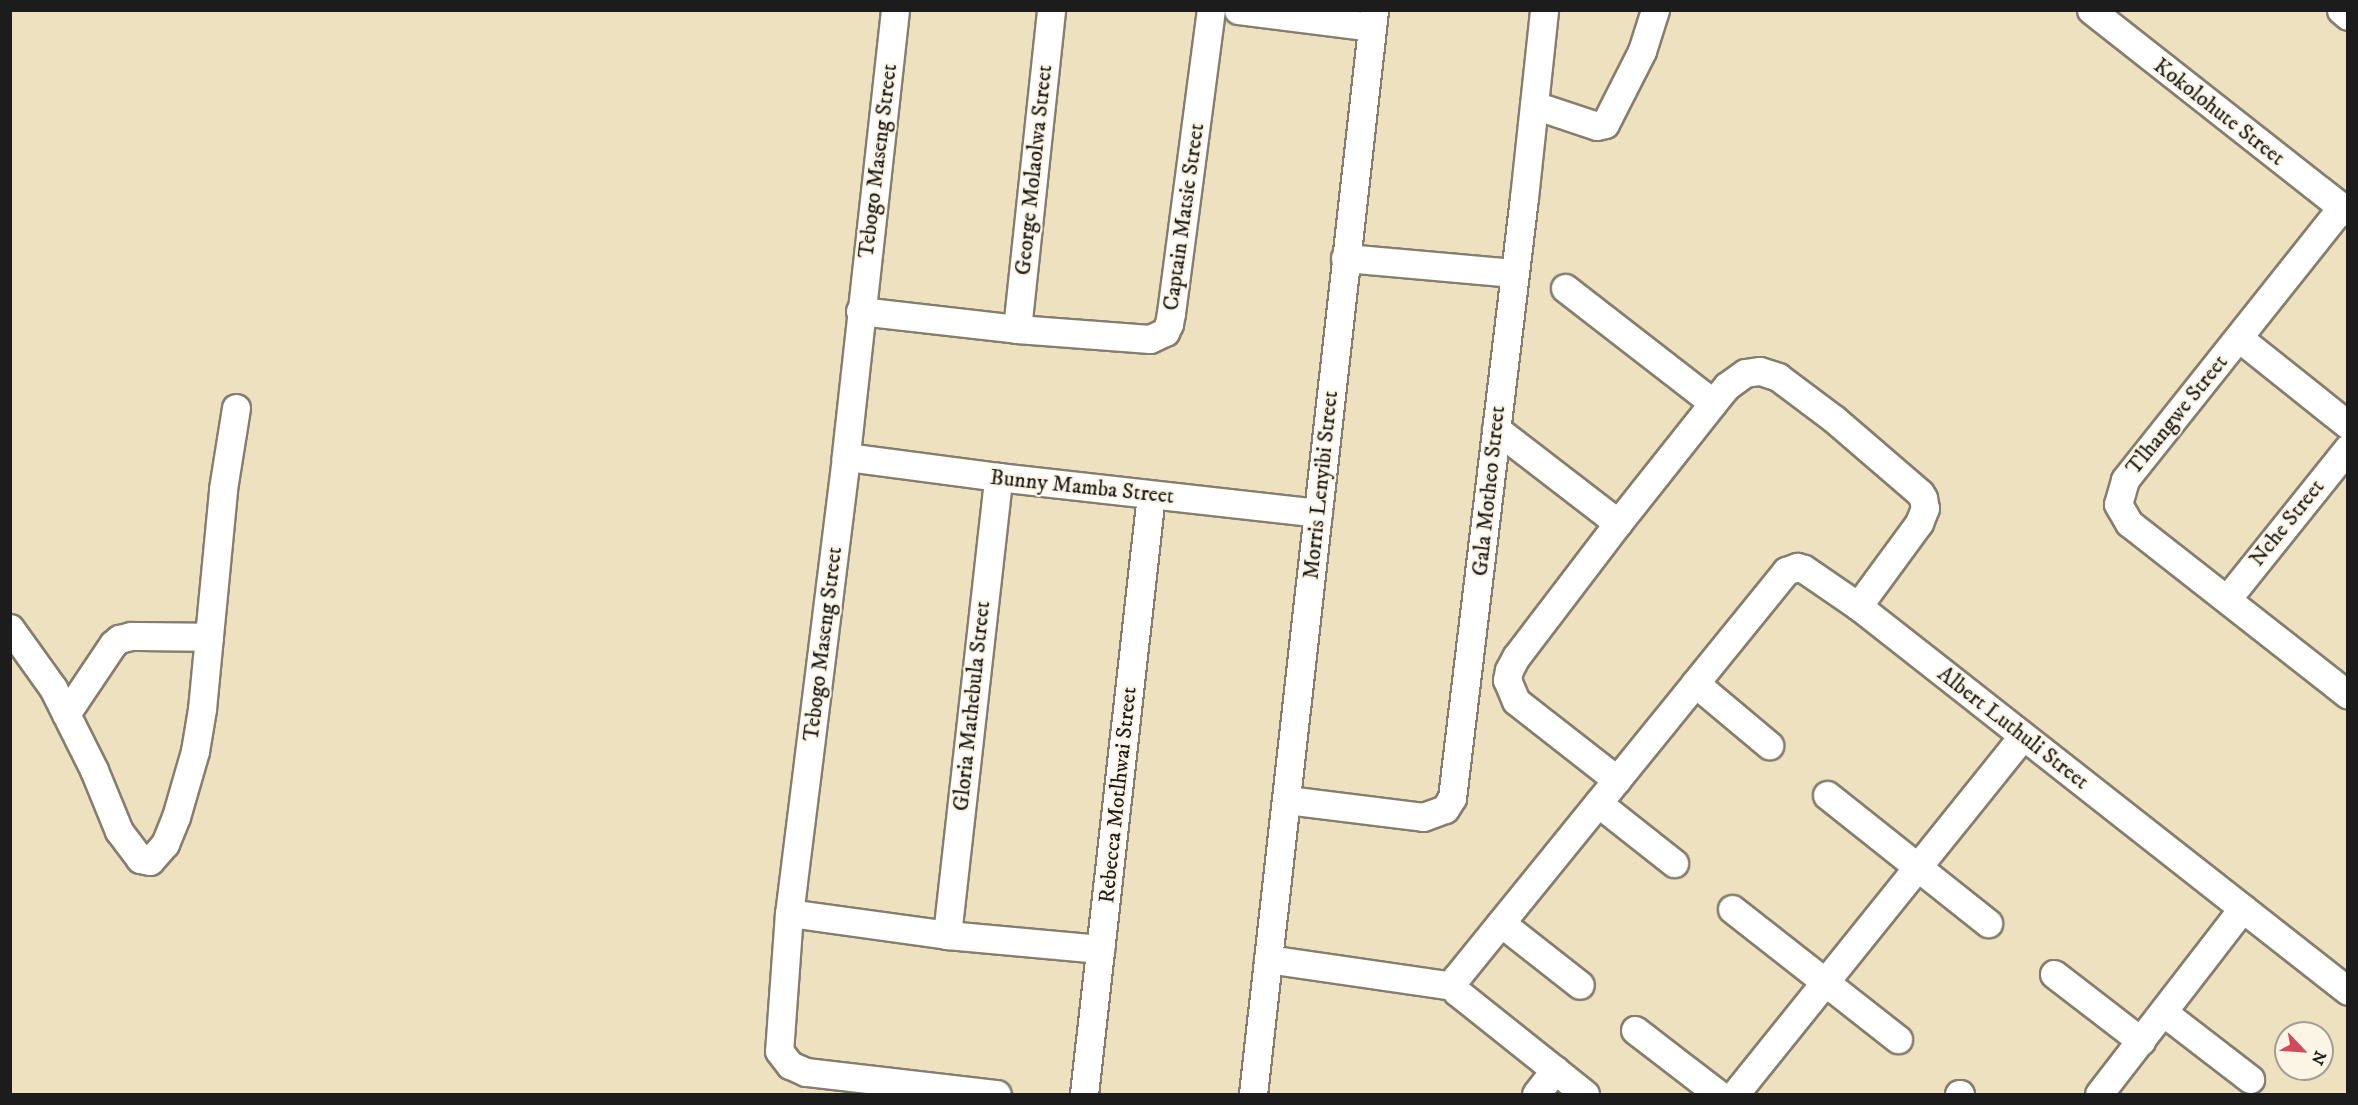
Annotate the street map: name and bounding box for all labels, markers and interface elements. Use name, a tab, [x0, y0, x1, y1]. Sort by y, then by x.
street label: Kokolohute Street	[2148, 53, 2290, 171]
street label: Tebogo Maseng Street	[853, 62, 903, 260]
street label: George Molaolwa Street	[1010, 64, 1058, 276]
street label: Captain Matsie Street	[1158, 122, 1210, 312]
street label: Tlhangwe Street	[2121, 350, 2233, 480]
street label: Morris Lenyibi Street	[1298, 389, 1344, 581]
street label: Gala Motheo Street	[1467, 405, 1511, 577]
street label: Bunny Mamba Street	[989, 464, 1175, 510]
street label: Nche Street	[2244, 474, 2330, 572]
street label: Tebogo Maseng Street	[798, 545, 848, 743]
street label: Gloria Mathebula Street	[948, 600, 996, 812]
street label: Albert Luthuli Street	[1932, 661, 2094, 795]
street label: Rebecca Motlhwai Street	[1094, 686, 1142, 904]
north arrow	[2274, 1021, 2334, 1081]
text: N	[2307, 1048, 2330, 1068]

